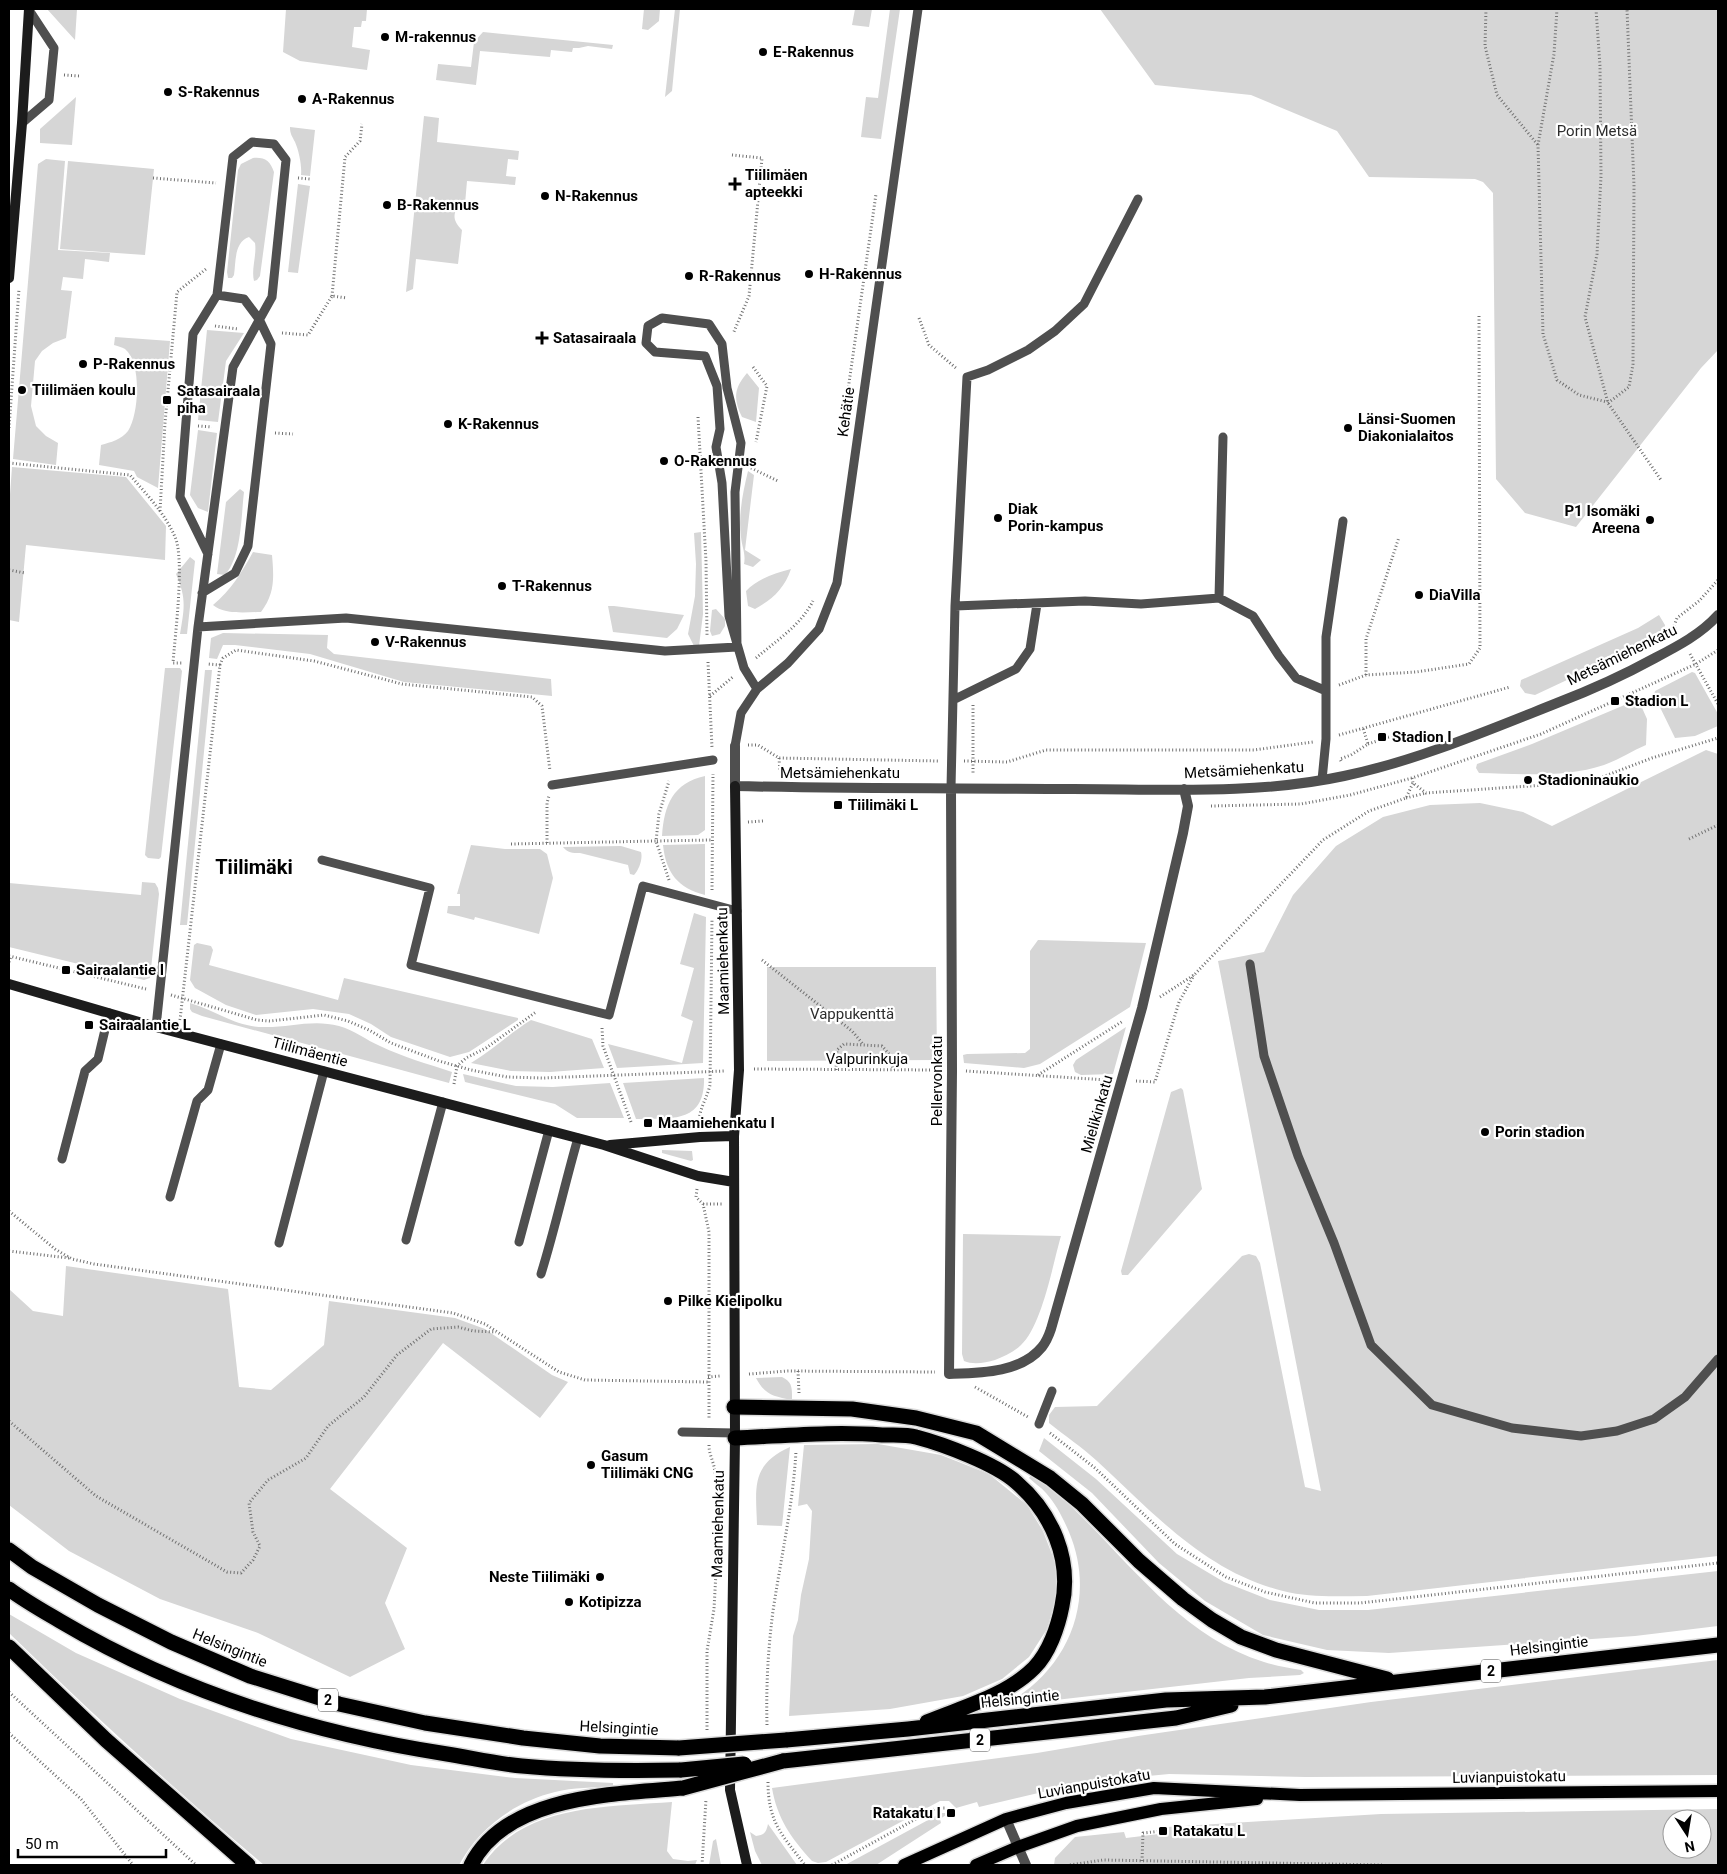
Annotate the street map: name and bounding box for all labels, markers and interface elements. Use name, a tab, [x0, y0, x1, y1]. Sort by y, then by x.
place label: M-rakennus	[395, 28, 477, 46]
marker: M-rakennus	[379, 31, 391, 43]
place label: E-Rakennus	[773, 43, 854, 61]
marker: E-Rakennus	[757, 46, 769, 58]
place label: S-Rakennus	[178, 83, 260, 101]
marker: S-Rakennus	[162, 86, 174, 98]
place label: A-Rakennus	[312, 90, 395, 108]
marker: A-Rakennus	[296, 93, 308, 105]
park label: Porin Metsä	[1557, 122, 1637, 140]
place label: Tiilimäen apteekki	[745, 166, 808, 201]
marker: Tiilimäen apteekki	[729, 178, 741, 190]
place label: N-Rakennus	[555, 187, 638, 205]
marker: N-Rakennus	[539, 190, 551, 202]
place label: B-Rakennus	[397, 196, 479, 214]
marker: B-Rakennus	[381, 199, 393, 211]
place label: H-Rakennus	[819, 265, 902, 283]
place label: R-Rakennus	[699, 267, 781, 285]
marker: H-Rakennus	[803, 268, 815, 280]
marker: R-Rakennus	[683, 270, 695, 282]
place label: Satasairaala	[553, 329, 636, 347]
marker: Satasairaala	[535, 331, 549, 345]
place label: P-Rakennus	[93, 355, 175, 373]
marker: P-Rakennus	[77, 358, 89, 370]
place label: Tiilimäen koulu	[32, 381, 136, 399]
place label: Satasairaala piha	[177, 382, 260, 417]
marker: Tiilimäen koulu	[16, 384, 28, 396]
street label: Kehätie	[834, 386, 858, 438]
marker: Satasairaala piha	[161, 394, 173, 406]
place label: Länsi-Suomen Diakonialaitos	[1358, 410, 1456, 445]
place label: K-Rakennus	[458, 415, 539, 433]
marker: K-Rakennus	[442, 418, 454, 430]
marker: Länsi-Suomen Diakonialaitos	[1342, 422, 1354, 434]
place label: O-Rakennus	[674, 452, 757, 470]
marker: O-Rakennus	[658, 455, 670, 467]
place label: Diak Porin-kampus	[1008, 500, 1104, 535]
place label: P1 Isomäki Areena	[1564, 502, 1640, 537]
marker: Diak Porin-kampus	[992, 512, 1004, 524]
marker: P1 Isomäki Areena	[1644, 514, 1656, 526]
place label: T-Rakennus	[512, 577, 592, 595]
marker: T-Rakennus	[496, 580, 508, 592]
place label: DiaVilla	[1429, 586, 1480, 604]
marker: DiaVilla	[1413, 589, 1425, 601]
street label: Metsämiehenkatu	[1564, 621, 1680, 689]
place label: V-Rakennus	[385, 633, 467, 651]
marker: V-Rakennus	[369, 636, 381, 648]
place label: Stadion L	[1625, 692, 1688, 710]
marker: Stadion L	[1609, 695, 1621, 707]
place label: Stadion I	[1392, 728, 1452, 746]
marker: Stadion I	[1376, 731, 1388, 743]
street label: Metsämiehenkatu	[1184, 758, 1304, 782]
street label: Metsämiehenkatu	[780, 764, 900, 782]
place label: Stadioninaukio	[1538, 771, 1639, 789]
marker: Stadioninaukio	[1522, 774, 1534, 786]
place label: Tiilimäki L	[848, 796, 918, 814]
marker: Tiilimäki L	[832, 799, 844, 811]
district label: Tiilimäki	[215, 855, 293, 879]
street label: Maamiehenkatu	[713, 907, 733, 1015]
place label: Sairaalantie I	[76, 961, 164, 979]
marker: Sairaalantie I	[60, 964, 72, 976]
park label: Vappukenttä	[810, 1005, 894, 1023]
place label: Sairaalantie L	[99, 1016, 191, 1034]
marker: Sairaalantie L	[83, 1019, 95, 1031]
street label: Tiilimäentie	[270, 1033, 350, 1071]
street label: Pellervonkatu	[928, 1036, 946, 1126]
street label: Valpurinkuja	[826, 1050, 908, 1068]
street label: Mielikinkatu	[1077, 1073, 1117, 1155]
place label: Maamiehenkatu I	[658, 1114, 775, 1132]
marker: Maamiehenkatu I	[642, 1117, 654, 1129]
place label: Porin stadion	[1495, 1123, 1585, 1141]
marker: Porin stadion	[1479, 1126, 1491, 1138]
place label: Pilke Kielipolku	[678, 1292, 782, 1310]
marker: Pilke Kielipolku	[662, 1295, 674, 1307]
place label: Gasum Tiilimäki CNG	[601, 1447, 694, 1482]
marker: Gasum Tiilimäki CNG	[585, 1459, 597, 1471]
street label: Maamiehenkatu	[708, 1470, 728, 1578]
place label: Neste Tiilimäki	[489, 1568, 590, 1586]
marker: Neste Tiilimäki	[594, 1571, 606, 1583]
place label: Kotipizza	[579, 1593, 642, 1611]
marker: Kotipizza	[563, 1596, 575, 1608]
street label: Helsingintie	[190, 1625, 270, 1671]
street label: Helsingintie	[1509, 1632, 1589, 1660]
road number: 2	[1481, 1660, 1501, 1682]
street label: Helsingintie	[980, 1686, 1060, 1712]
road number: 2	[318, 1688, 338, 1712]
street label: Helsingintie	[579, 1717, 659, 1739]
road number: 2	[970, 1728, 990, 1752]
street label: Luvianpuistokatu	[1036, 1765, 1152, 1803]
street label: Luvianpuistokatu	[1452, 1767, 1566, 1787]
place label: Ratakatu I	[873, 1804, 941, 1822]
marker: Ratakatu I	[945, 1807, 957, 1819]
north arrow	[1662, 1809, 1712, 1859]
place label: Ratakatu L	[1173, 1822, 1245, 1840]
marker: Ratakatu L	[1157, 1825, 1169, 1837]
scale bar	[18, 1826, 165, 1858]
text: 50 m	[25, 1835, 59, 1853]
text: N	[1683, 1838, 1696, 1856]

